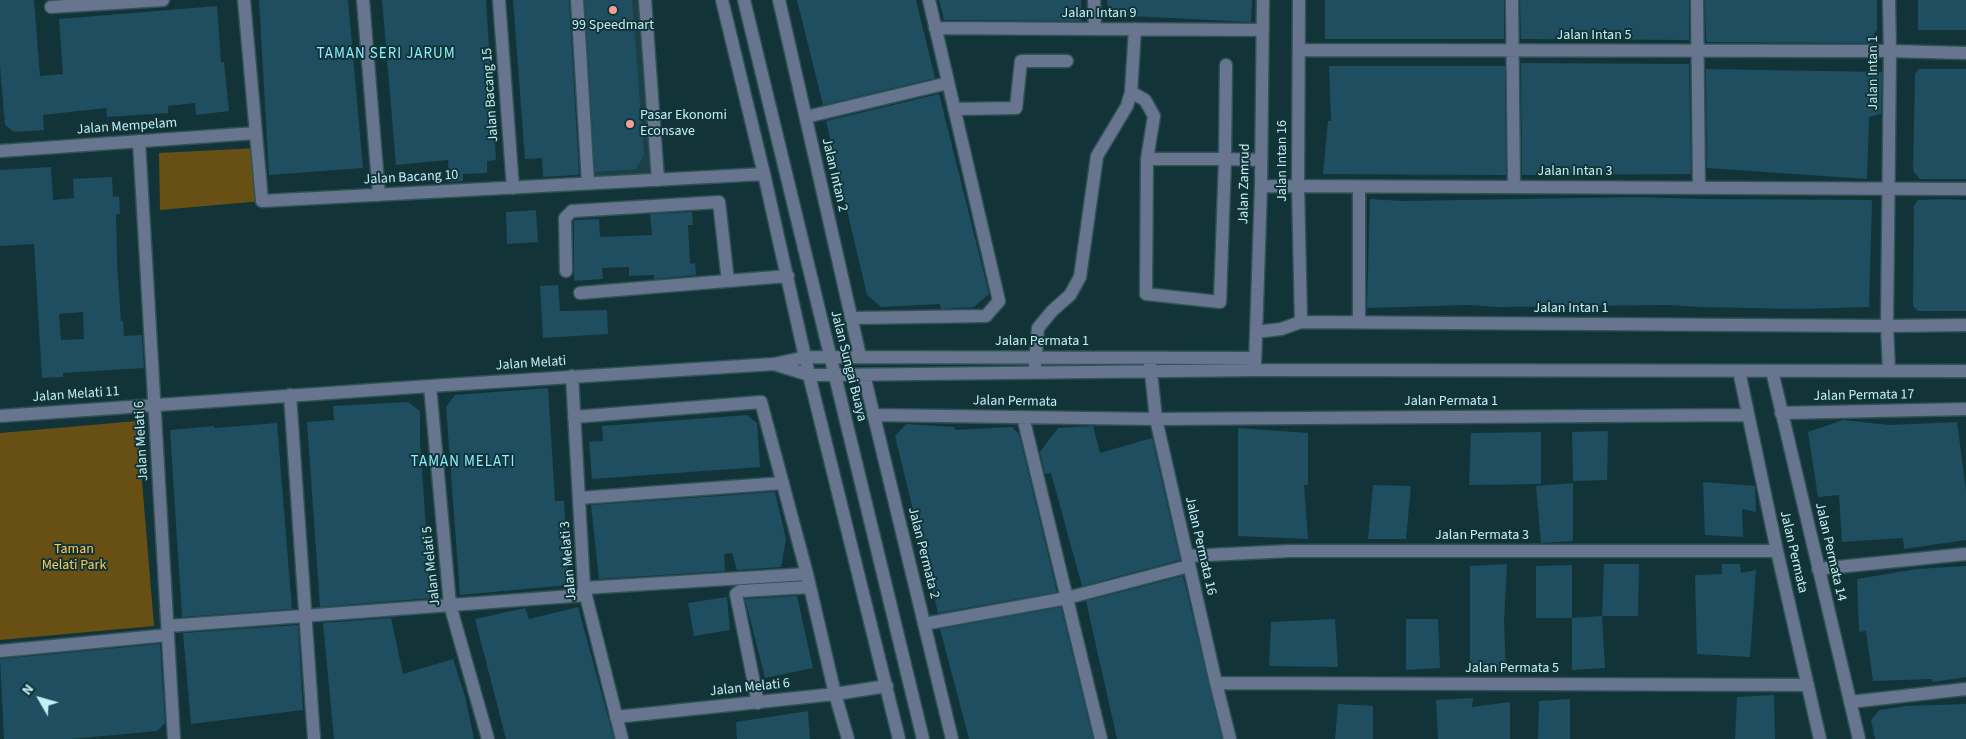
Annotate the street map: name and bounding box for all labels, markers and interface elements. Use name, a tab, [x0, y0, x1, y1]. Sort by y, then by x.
marker: 99 Speedmart	[607, 4, 619, 16]
street label: Jalan Intan 9	[1061, 6, 1137, 22]
place label: 99 Speedmart	[572, 18, 654, 34]
street label: Jalan Intan 5	[1556, 28, 1632, 44]
street label: Jalan Intan 1	[1866, 35, 1882, 111]
district label: TAMAN SERI JARUM	[314, 46, 458, 64]
street label: Jalan Bacang 15	[479, 47, 503, 143]
place label: Pasar Ekonomi Econsave	[640, 108, 727, 140]
street label: Jalan Mempelam	[76, 115, 178, 139]
marker: Pasar Ekonomi Econsave	[624, 118, 636, 130]
street label: Jalan Intan 16	[1275, 120, 1291, 202]
street label: Jalan Intan 2	[817, 137, 851, 213]
street label: Jalan Zamrud	[1236, 143, 1254, 225]
street label: Jalan Intan 3	[1537, 164, 1613, 180]
street label: Jalan Bacang 10	[363, 167, 459, 189]
street label: Jalan Intan 1	[1533, 301, 1609, 317]
street label: Jalan Sungai Buaya	[826, 309, 870, 423]
street label: Jalan Permata 1	[995, 334, 1089, 350]
street label: Jalan Melati	[495, 353, 567, 375]
street label: Jalan Melati 11	[32, 384, 120, 406]
street label: Jalan Permata 17	[1813, 387, 1915, 405]
street label: Jalan Permata	[973, 393, 1057, 411]
street label: Jalan Permata 1	[1404, 394, 1498, 410]
street label: Jalan Melati 6	[132, 400, 152, 482]
district label: TAMAN MELATI	[409, 454, 517, 472]
street label: Jalan Permata 16	[1180, 495, 1220, 597]
street label: Jalan Permata 14	[1810, 501, 1850, 603]
street label: Jalan Permata 2	[903, 505, 943, 601]
street label: Jalan Permata	[1775, 509, 1811, 595]
street label: Jalan Melati 3	[557, 520, 581, 602]
street label: Jalan Melati 5	[419, 525, 445, 607]
street label: Jalan Permata 3	[1435, 528, 1529, 544]
park label: Taman Melati Park	[42, 542, 106, 574]
street label: Jalan Permata 5	[1465, 661, 1559, 677]
north arrow	[15, 674, 65, 724]
street label: Jalan Melati 6	[709, 675, 791, 701]
text: N	[17, 680, 39, 700]

